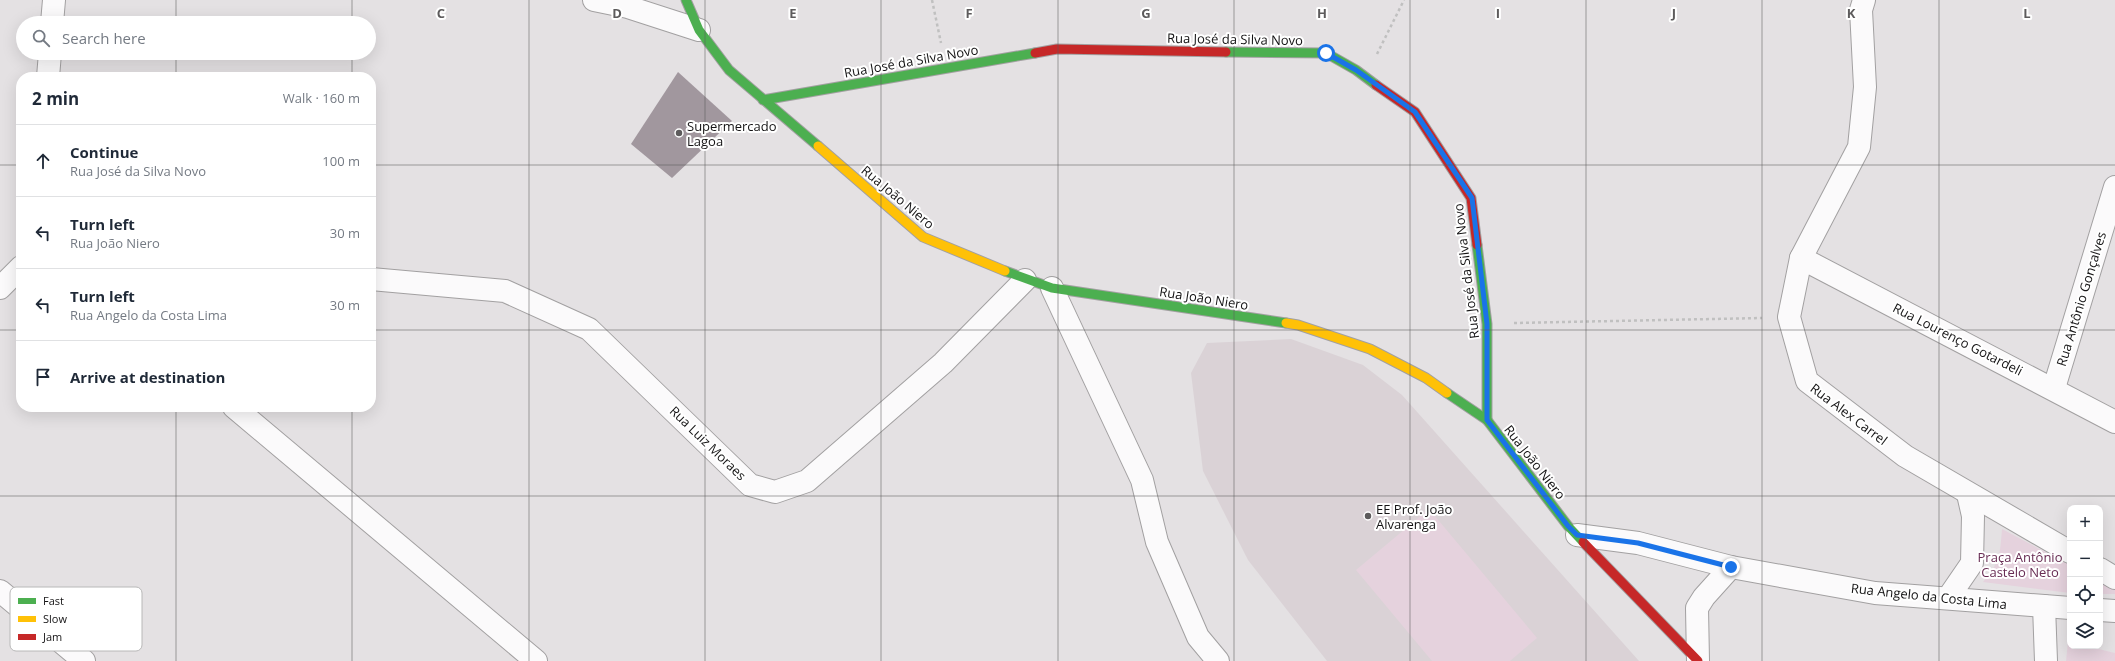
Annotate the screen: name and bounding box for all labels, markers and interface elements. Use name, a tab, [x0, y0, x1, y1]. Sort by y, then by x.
text: C	[437, 4, 445, 22]
text: D	[612, 4, 622, 22]
text: E	[789, 4, 797, 22]
text: F	[965, 4, 973, 22]
text: G	[1141, 4, 1151, 22]
text: H	[1317, 4, 1327, 22]
text: I	[1496, 4, 1500, 22]
text: J	[1671, 4, 1676, 22]
text: K	[1847, 4, 1856, 22]
text: L	[2023, 4, 2031, 22]
search box	[16, 16, 376, 60]
icon: search	[30, 27, 52, 49]
text: Search here	[62, 28, 146, 48]
street label: Rua José da Silva Novo	[1167, 29, 1303, 49]
street label: Rua José da Silva Novo	[842, 40, 980, 82]
route start	[1317, 44, 1335, 62]
text: 2 min	[32, 87, 79, 110]
text: Walk · 160 m	[283, 89, 360, 107]
place label: Supermercado Lagoa	[687, 117, 777, 150]
marker: Supermercado Lagoa	[674, 128, 684, 138]
text: Continue	[70, 142, 138, 162]
icon: ahead	[32, 150, 54, 172]
text: 100 m	[322, 152, 360, 170]
street label: Rua João Niero	[858, 161, 938, 233]
text: Rua José da Silva Novo	[70, 162, 206, 180]
street label: Rua José da Silva Novo	[1449, 202, 1483, 340]
text: Turn left	[70, 214, 135, 234]
icon: left	[32, 222, 54, 244]
text: 30 m	[330, 224, 360, 242]
street label: Rua Antônio Gonçalves	[2052, 230, 2110, 368]
text: Rua João Niero	[70, 234, 160, 252]
street label: Rua João Niero	[1158, 282, 1250, 314]
text: Turn left	[70, 286, 135, 306]
icon: left	[32, 294, 54, 316]
text: 30 m	[330, 296, 360, 314]
street label: Rua Lourenço Gotardeli	[1890, 298, 2026, 380]
text: Rua Angelo da Costa Lima	[70, 306, 227, 324]
icon: arrive	[32, 366, 54, 388]
text: Arrive at destination	[70, 367, 225, 387]
street label: Rua Alex Carrel	[1807, 379, 1891, 449]
street label: Rua Luiz Moraes	[666, 402, 750, 484]
street label: Rua João Niero	[1500, 421, 1570, 503]
place label: EE Prof. João Alvarenga	[1376, 500, 1452, 533]
map controls	[2067, 505, 2103, 649]
button: +	[2067, 505, 2103, 541]
marker: EE Prof. João Alvarenga	[1363, 511, 1373, 521]
button: −	[2067, 541, 2103, 577]
park label: Praça Antônio Castelo Neto	[1978, 548, 2063, 581]
route end	[1722, 558, 1740, 576]
button: locate	[2067, 577, 2103, 613]
street label: Rua Angelo da Costa Lima	[1850, 579, 2008, 613]
legend	[10, 587, 142, 651]
text: Fast	[43, 593, 64, 608]
text: Slow	[43, 611, 67, 626]
button: layers	[2067, 613, 2103, 649]
text: Jam	[42, 629, 62, 644]

